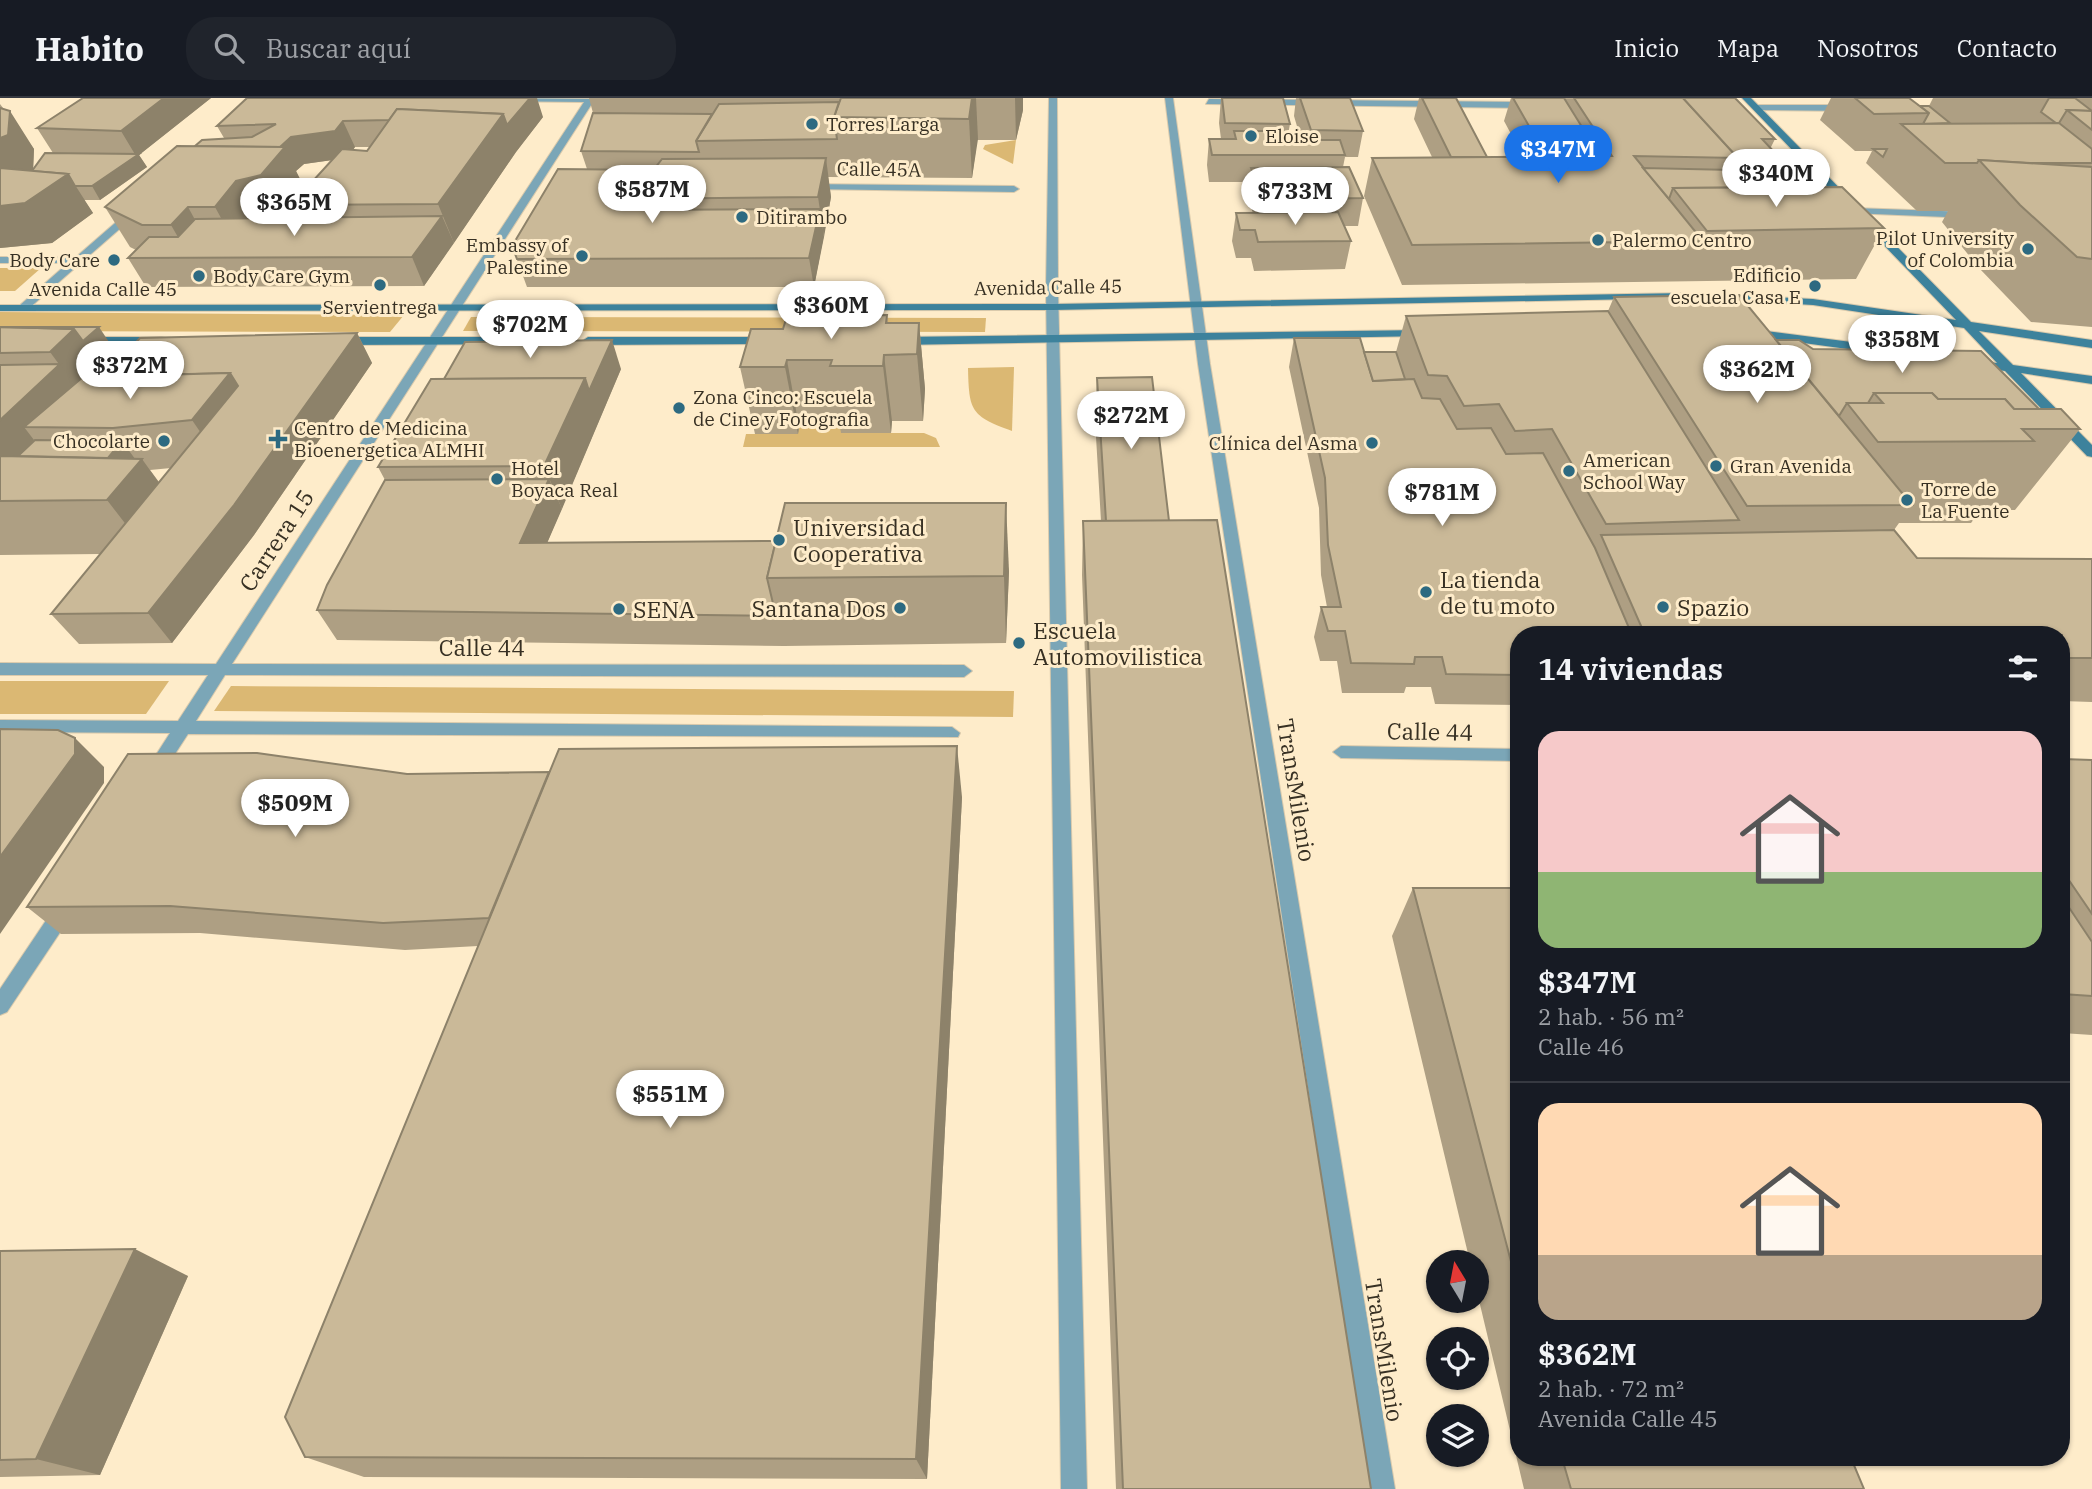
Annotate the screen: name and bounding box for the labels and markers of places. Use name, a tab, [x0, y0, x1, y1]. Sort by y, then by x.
place label: Torres Larga	[826, 112, 940, 136]
marker: Torres Larga	[804, 116, 820, 132]
place label: Eloise	[1265, 124, 1319, 148]
pin: $347M	[1509, 126, 1607, 185]
marker: Eloise	[1243, 128, 1259, 144]
pin: $340M	[1727, 150, 1825, 209]
pin: $587M	[603, 166, 701, 225]
pin: $733M	[1246, 167, 1344, 227]
pin: $365M	[245, 178, 343, 238]
place label: Ditirambo	[756, 205, 847, 229]
marker: Ditirambo	[734, 209, 750, 225]
place label: Pilot University of Colombia	[1876, 226, 2015, 272]
place label: Palermo Centro	[1612, 228, 1752, 252]
marker: Palermo Centro	[1590, 232, 1606, 248]
place label: Embassy of Palestine	[466, 233, 570, 279]
marker: Pilot University of Colombia	[2020, 241, 2036, 257]
place label: Body Care	[9, 248, 100, 272]
marker: Embassy of Palestine	[574, 248, 590, 264]
marker: Body Care	[106, 252, 122, 268]
place label: Edificio escuela Casa E	[1671, 263, 1801, 309]
place label: Body Care Gym	[213, 264, 350, 288]
marker: Body Care Gym	[191, 268, 207, 284]
marker: Servientrega	[372, 277, 388, 293]
marker: Edificio escuela Casa E	[1807, 278, 1823, 294]
pin: $360M	[782, 282, 880, 341]
place label: Servientrega	[323, 295, 437, 319]
pin: $702M	[481, 300, 579, 360]
pin: $358M	[1853, 316, 1951, 375]
pin: $372M	[81, 342, 179, 401]
pin: $362M	[1708, 345, 1806, 405]
place label: Zona Cinco: Escuela de Cine y Fotografia	[693, 385, 873, 431]
pin: $272M	[1082, 392, 1180, 451]
marker: Zona Cinco: Escuela de Cine y Fotografia	[671, 400, 687, 416]
place label: Centro de Medicina Bioenergetica ALMHI	[294, 416, 485, 462]
place label: Chocolarte	[53, 429, 150, 453]
marker: Centro de Medicina Bioenergetica ALMHI	[268, 429, 288, 449]
place label: Clínica del Asma	[1209, 431, 1358, 455]
marker: Chocolarte	[156, 433, 172, 449]
marker: Clínica del Asma	[1364, 435, 1380, 451]
place label: American School Way	[1583, 448, 1686, 494]
place label: Gran Avenida	[1730, 454, 1852, 478]
place label: Hotel Boyaca Real	[511, 456, 618, 502]
marker: Gran Avenida	[1708, 458, 1724, 474]
marker: American School Way	[1561, 463, 1577, 479]
pin: $781M	[1393, 468, 1491, 528]
marker: Hotel Boyaca Real	[489, 471, 505, 487]
place label: Torre de La Fuente	[1921, 477, 2009, 523]
marker: Torre de La Fuente	[1899, 492, 1915, 508]
place label: Universidad Cooperativa	[793, 512, 925, 568]
marker: Universidad Cooperativa	[771, 532, 787, 548]
place label: La tienda de tu moto	[1440, 564, 1555, 620]
marker: La tienda de tu moto	[1418, 584, 1434, 600]
place label: Spazio	[1677, 592, 1749, 622]
place label: Santana Dos	[752, 593, 886, 623]
place label: SENA	[633, 594, 695, 624]
marker: Spazio	[1655, 599, 1671, 615]
marker: Santana Dos	[892, 600, 908, 616]
marker: SENA	[611, 601, 627, 617]
place label: Escuela Automovilistica	[1033, 615, 1203, 671]
marker: Escuela Automovilistica	[1011, 635, 1027, 651]
pin: $509M	[246, 780, 344, 839]
pin: $551M	[621, 1070, 719, 1130]

